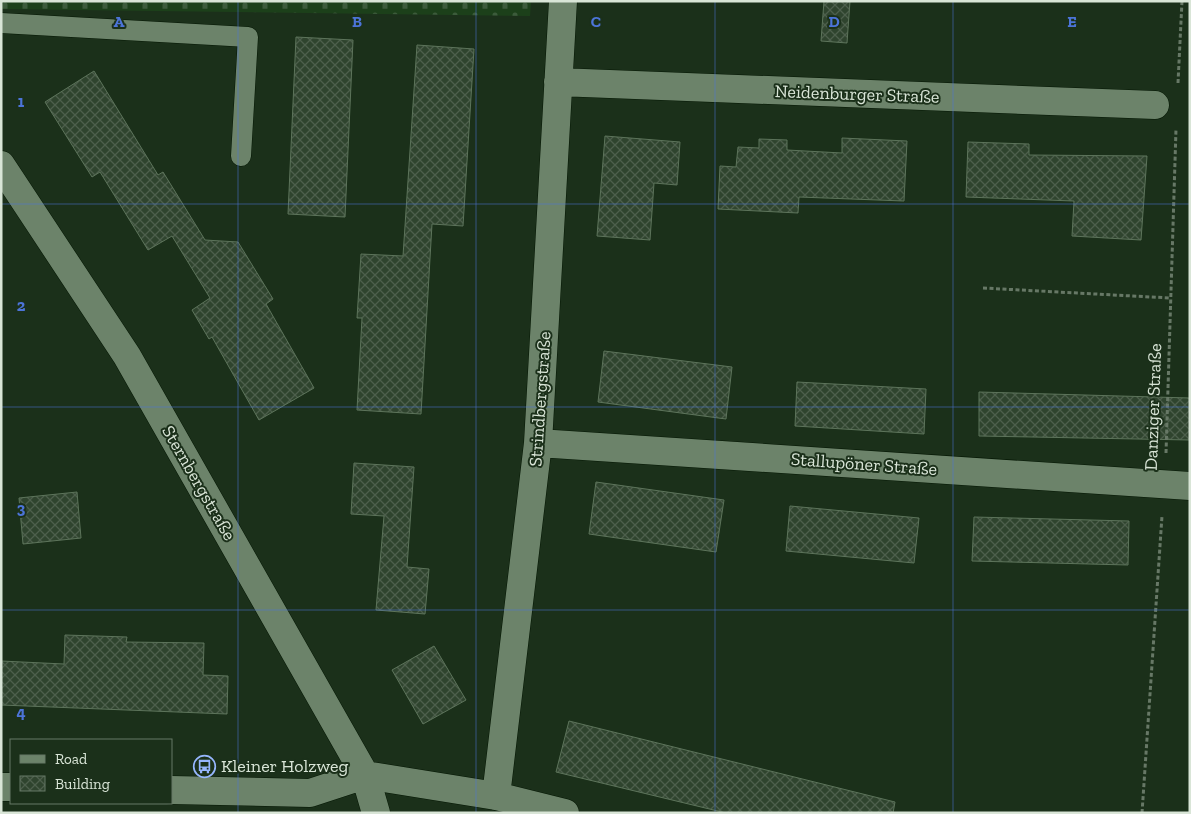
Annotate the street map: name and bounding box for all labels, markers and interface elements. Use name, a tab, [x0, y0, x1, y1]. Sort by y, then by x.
text: A	[114, 12, 125, 31]
text: B	[352, 12, 362, 31]
text: C	[591, 12, 601, 31]
text: D	[828, 12, 840, 31]
text: E	[1067, 12, 1077, 31]
street label: Neidenburger Straße	[774, 80, 940, 108]
text: 1	[18, 92, 25, 111]
text: 2	[17, 296, 26, 315]
street label: Strindbergstraße	[524, 331, 556, 467]
street label: Danziger Straße	[1140, 343, 1166, 471]
street label: Sternbergstraße	[157, 422, 241, 544]
street label: Stallupöner Straße	[790, 448, 938, 480]
text: 3	[17, 499, 26, 518]
text: 4	[16, 703, 26, 722]
legend	[10, 739, 172, 804]
text: Road	[55, 750, 88, 768]
bus stop icon: Kleiner Holzweg	[193, 754, 217, 778]
place label: Kleiner Holzweg	[221, 755, 349, 777]
text: Building	[55, 775, 110, 793]

